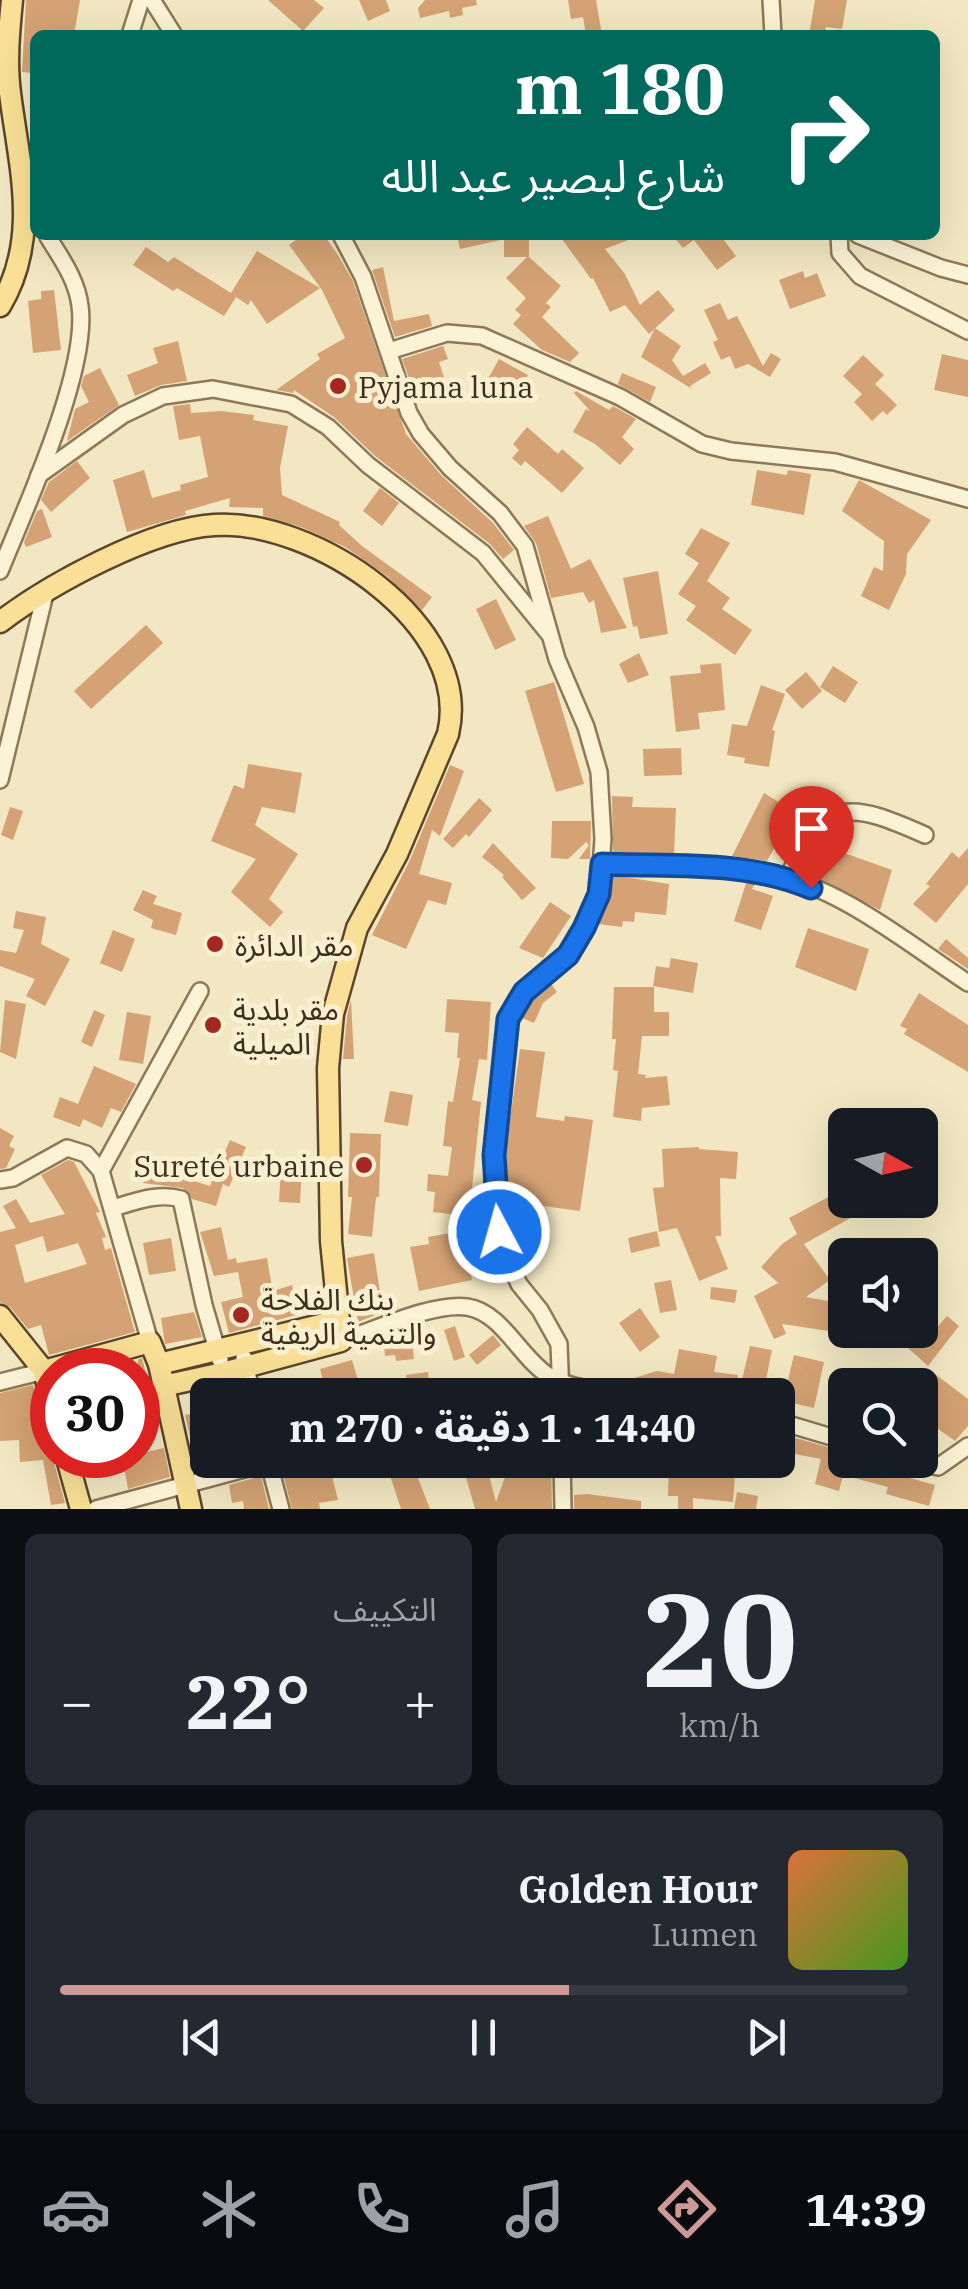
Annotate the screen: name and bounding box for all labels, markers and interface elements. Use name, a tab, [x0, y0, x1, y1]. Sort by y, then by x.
text: 180 m	[515, 42, 725, 133]
icon: right	[760, 70, 890, 200]
text: شارع لبصير عبد الله	[382, 146, 725, 204]
place label: Pyjama luna	[358, 367, 534, 406]
marker: Pyjama luna	[327, 375, 349, 397]
pin	[769, 786, 854, 889]
icon: arrive	[784, 801, 839, 856]
place label: مقر الدائرة	[235, 925, 353, 964]
marker: مقر الدائرة	[204, 933, 226, 955]
place label: مقر بلدية الميلية	[233, 989, 339, 1062]
marker: مقر بلدية الميلية	[202, 1014, 224, 1036]
north arrow	[828, 1108, 938, 1218]
map controls	[828, 1108, 938, 1478]
place label: Sureté urbaine	[134, 1146, 344, 1185]
marker: Sureté urbaine	[353, 1154, 375, 1176]
position arrow	[447, 1180, 551, 1284]
button: sound	[828, 1238, 938, 1348]
place label: بنك الفلاحة والتنمية الريفية	[261, 1279, 436, 1352]
marker: بنك الفلاحة والتنمية الريفية	[230, 1304, 252, 1326]
speed limit sign: 30	[30, 1348, 160, 1478]
button: search	[828, 1368, 938, 1478]
text: 14:40 · 1 دقيقة · 270 m	[289, 1403, 696, 1452]
text: 20	[642, 1554, 798, 1723]
text: التكييف	[333, 1588, 437, 1630]
text: 22°	[186, 1652, 311, 1750]
text: −	[60, 1666, 93, 1737]
text: +	[403, 1666, 436, 1737]
text: km/h	[679, 1704, 760, 1746]
text: Golden Hour	[518, 1864, 758, 1913]
text: Lumen	[651, 1913, 758, 1955]
icon: previous	[174, 2010, 229, 2065]
icon: pause	[456, 2010, 511, 2065]
icon: next	[739, 2010, 794, 2065]
icon: car	[41, 2174, 111, 2244]
icon: climate	[194, 2174, 264, 2244]
icon: phone	[347, 2174, 417, 2244]
icon: music	[500, 2174, 570, 2244]
icon: directions	[652, 2174, 722, 2244]
text: 14:39	[805, 2180, 927, 2238]

